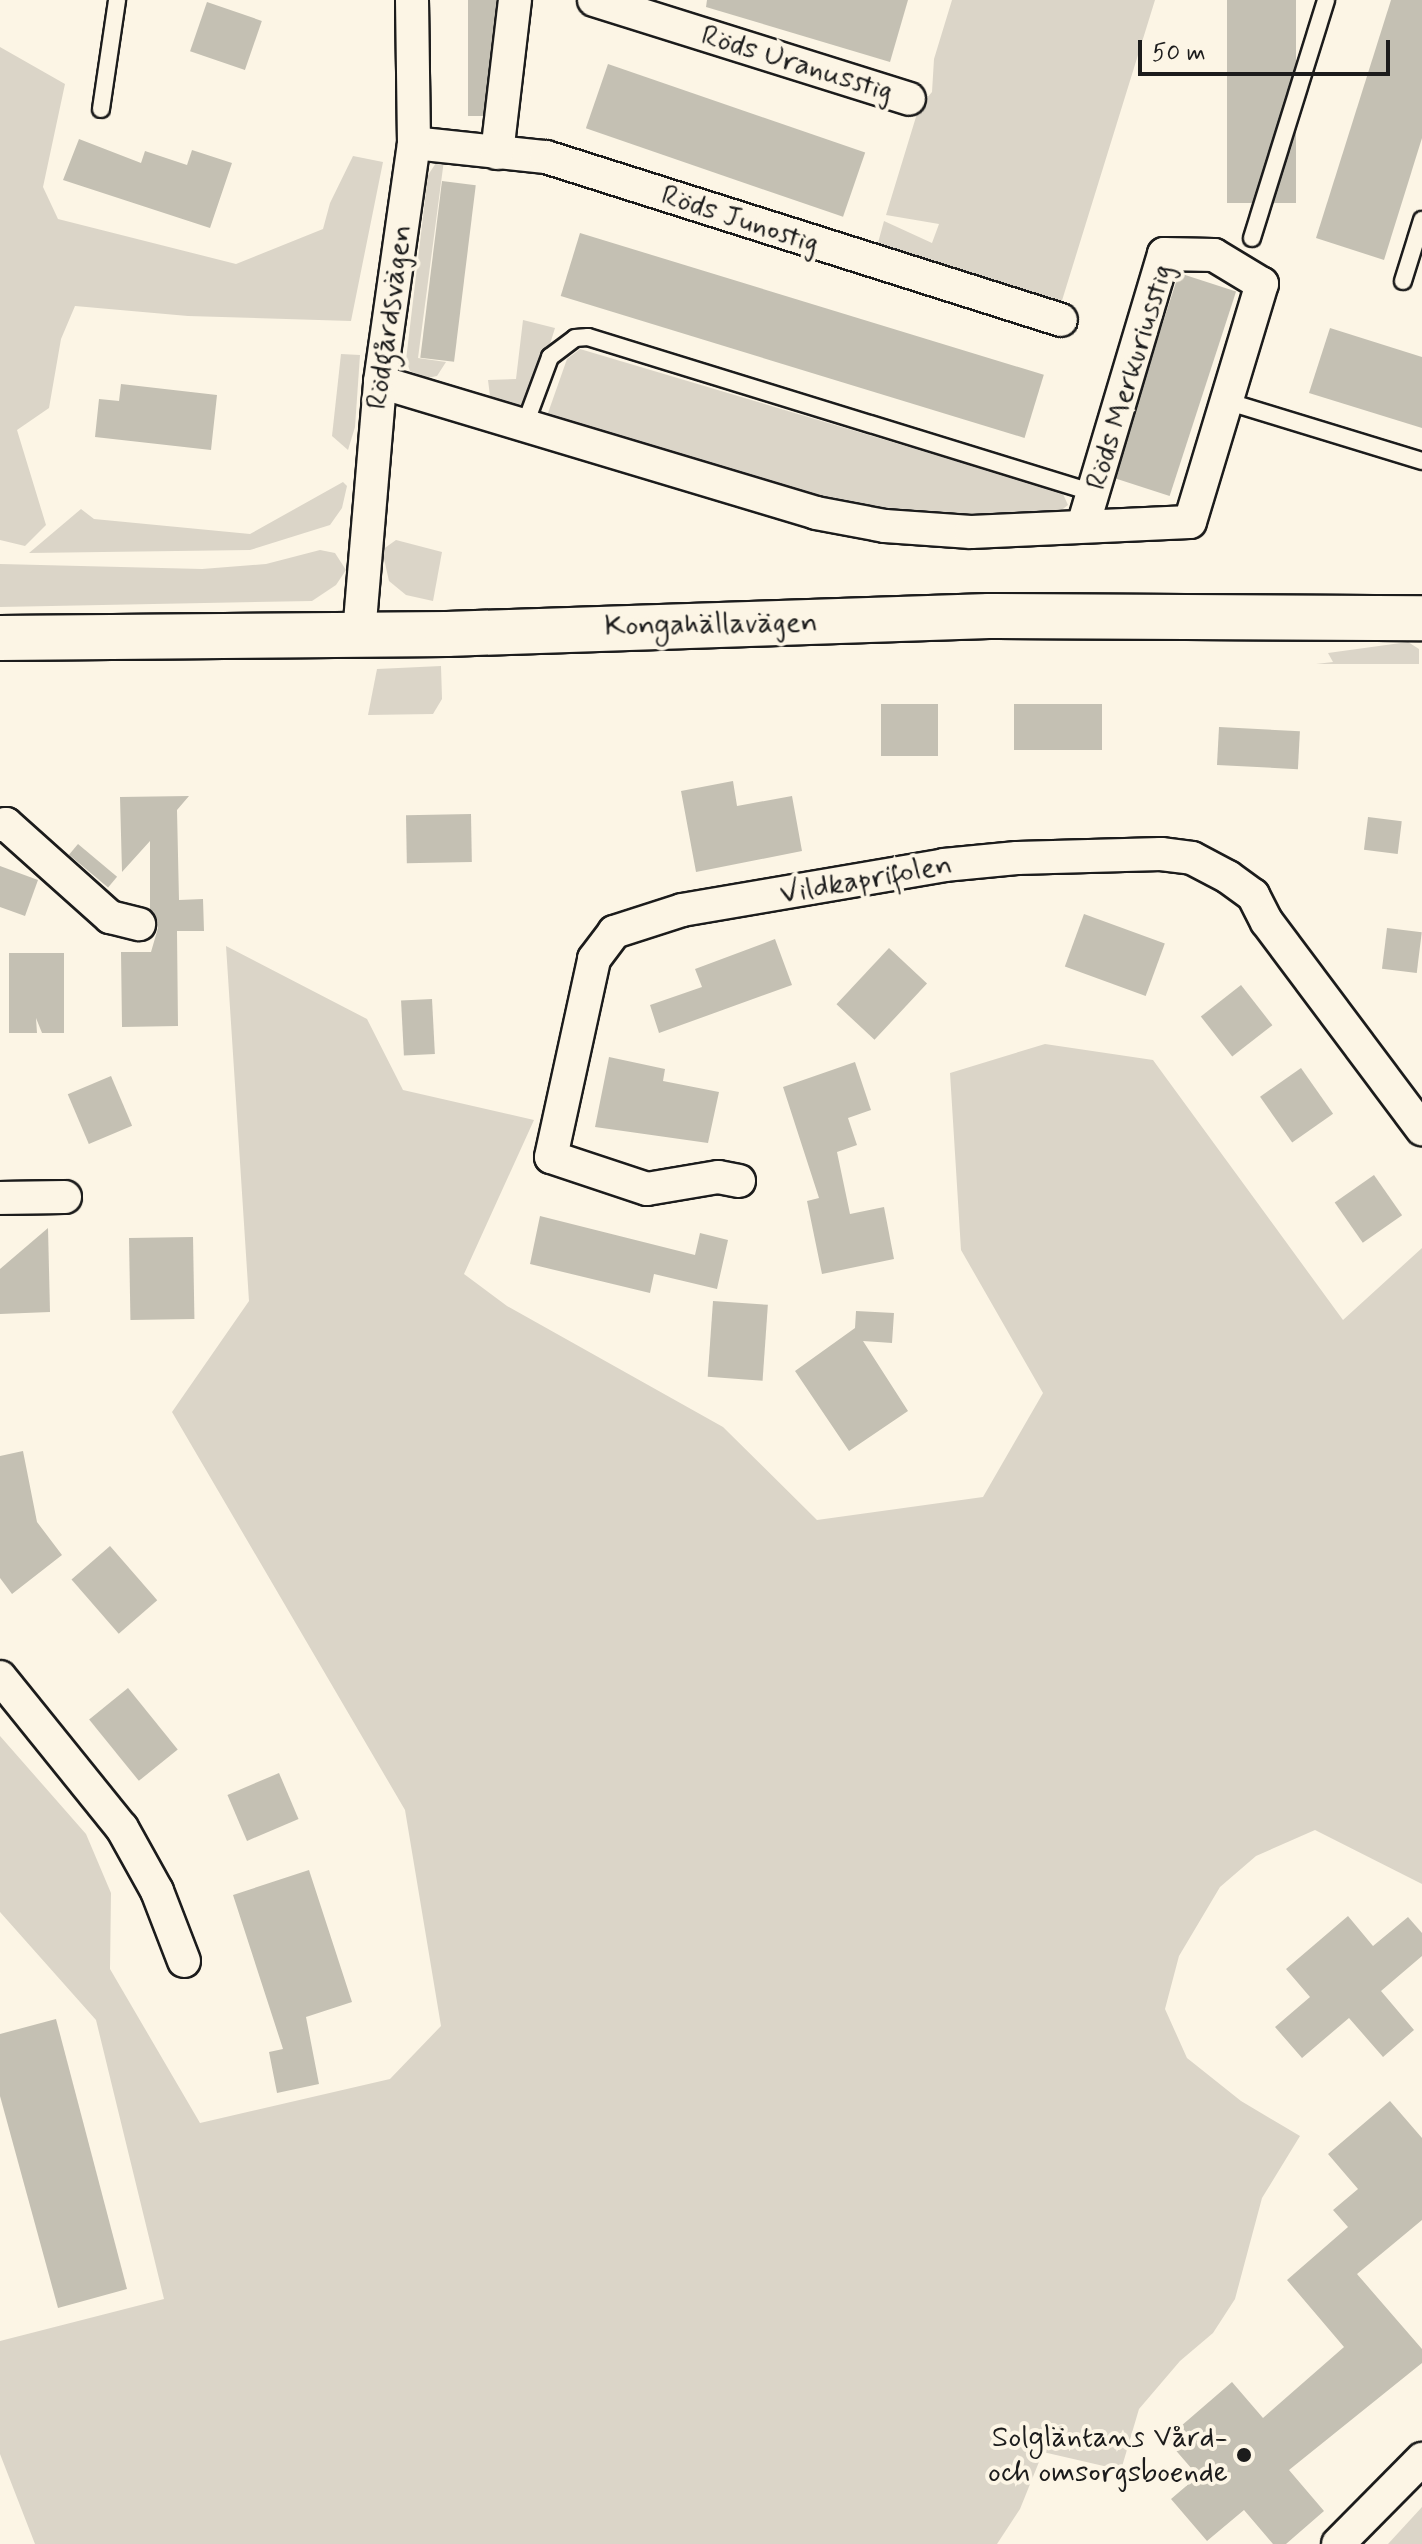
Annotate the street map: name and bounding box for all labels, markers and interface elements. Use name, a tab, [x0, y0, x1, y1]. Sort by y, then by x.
street label: Röds Uranusstig	[697, 18, 897, 110]
scale bar	[1142, 24, 1394, 74]
text: 50 m	[1152, 38, 1206, 69]
street label: Röds Junostig	[656, 177, 824, 263]
street label: Rödgårdsvägen	[359, 222, 421, 412]
street label: Röds Merkuriusstig	[1079, 261, 1181, 493]
street label: Kongahällavägen	[604, 605, 818, 645]
street label: Vildkaprifolen	[777, 847, 955, 913]
place label: Solgläntans Vård- och omsorgsboende	[988, 2420, 1228, 2490]
marker: Solgläntans Vård- och omsorgsboende	[1235, 2446, 1253, 2464]

